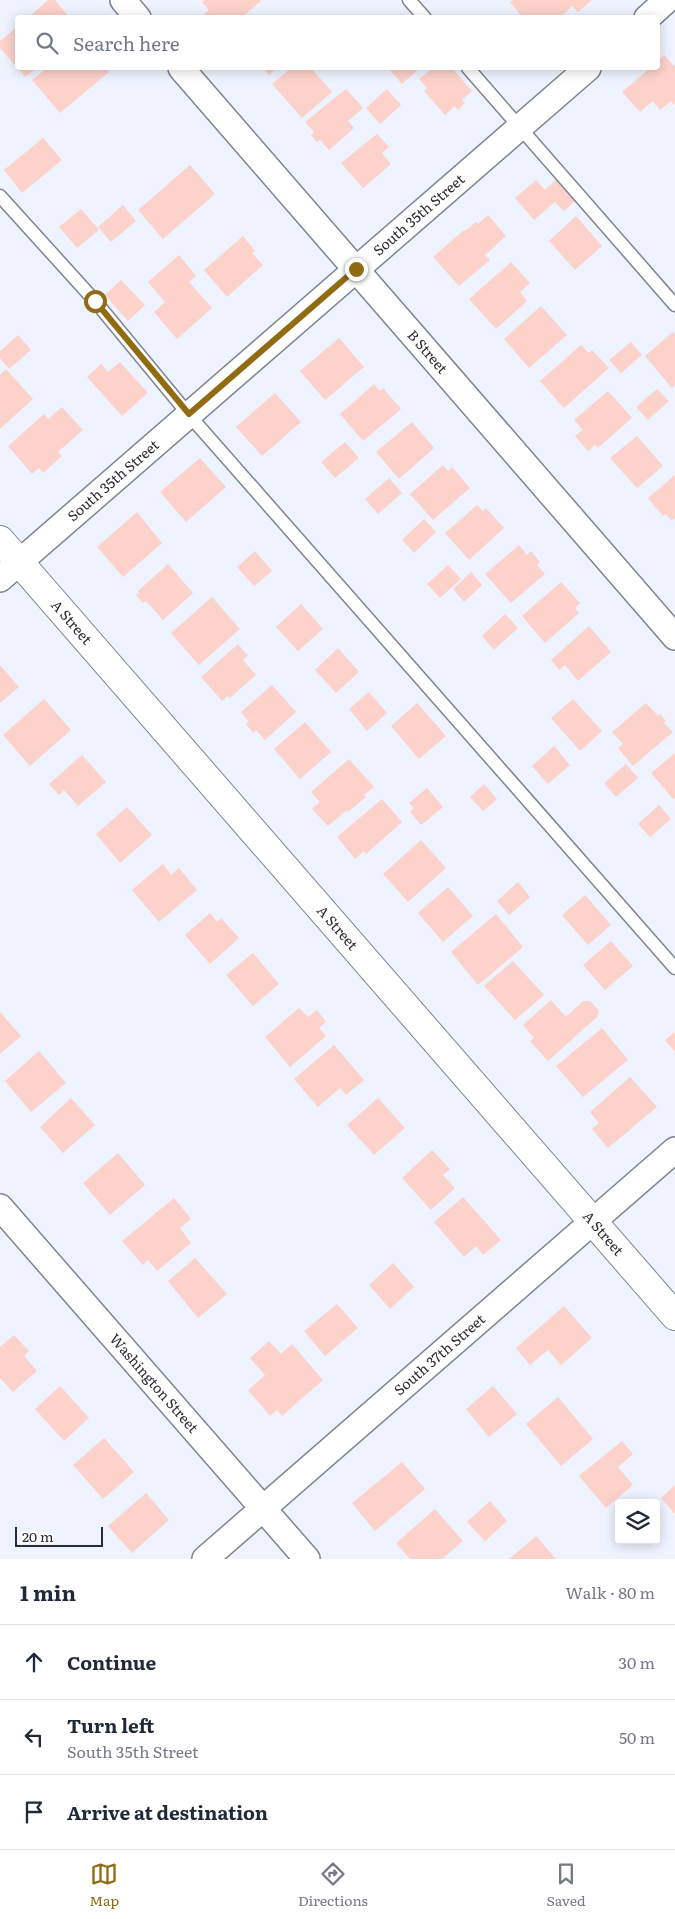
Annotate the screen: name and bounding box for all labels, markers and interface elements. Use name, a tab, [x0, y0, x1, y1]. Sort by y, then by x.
search box	[15, 15, 660, 70]
icon: search	[33, 29, 61, 57]
text: Search here	[73, 29, 180, 57]
street label: South 35th Street	[368, 169, 469, 260]
route end	[345, 258, 368, 281]
route start	[84, 290, 107, 313]
street label: B Street	[404, 325, 453, 378]
street label: South 35th Street	[63, 434, 163, 525]
street label: A Street	[47, 595, 98, 648]
street label: A Street	[313, 901, 363, 954]
street label: A Street	[579, 1206, 629, 1260]
street label: South 37th Street	[389, 1309, 489, 1399]
street label: Washington Street	[106, 1329, 204, 1437]
map controls	[615, 1499, 660, 1544]
button: layers	[615, 1499, 660, 1544]
scale bar	[15, 1524, 102, 1547]
text: 20 m	[22, 1526, 54, 1546]
text: 1 min	[20, 1576, 76, 1607]
text: Walk · 80 m	[566, 1580, 655, 1604]
icon: ahead	[20, 1648, 48, 1676]
text: Continue	[67, 1648, 156, 1676]
text: 30 m	[618, 1650, 655, 1674]
text: Turn left	[67, 1711, 154, 1739]
icon: left	[20, 1723, 48, 1751]
text: 50 m	[619, 1725, 655, 1749]
text: South 35th Street	[67, 1739, 199, 1763]
icon: arrive	[20, 1798, 48, 1826]
text: Arrive at destination	[67, 1798, 268, 1826]
tab: Map	[89, 1860, 119, 1910]
tab: Directions	[298, 1860, 368, 1910]
tab: Saved	[547, 1860, 586, 1910]

